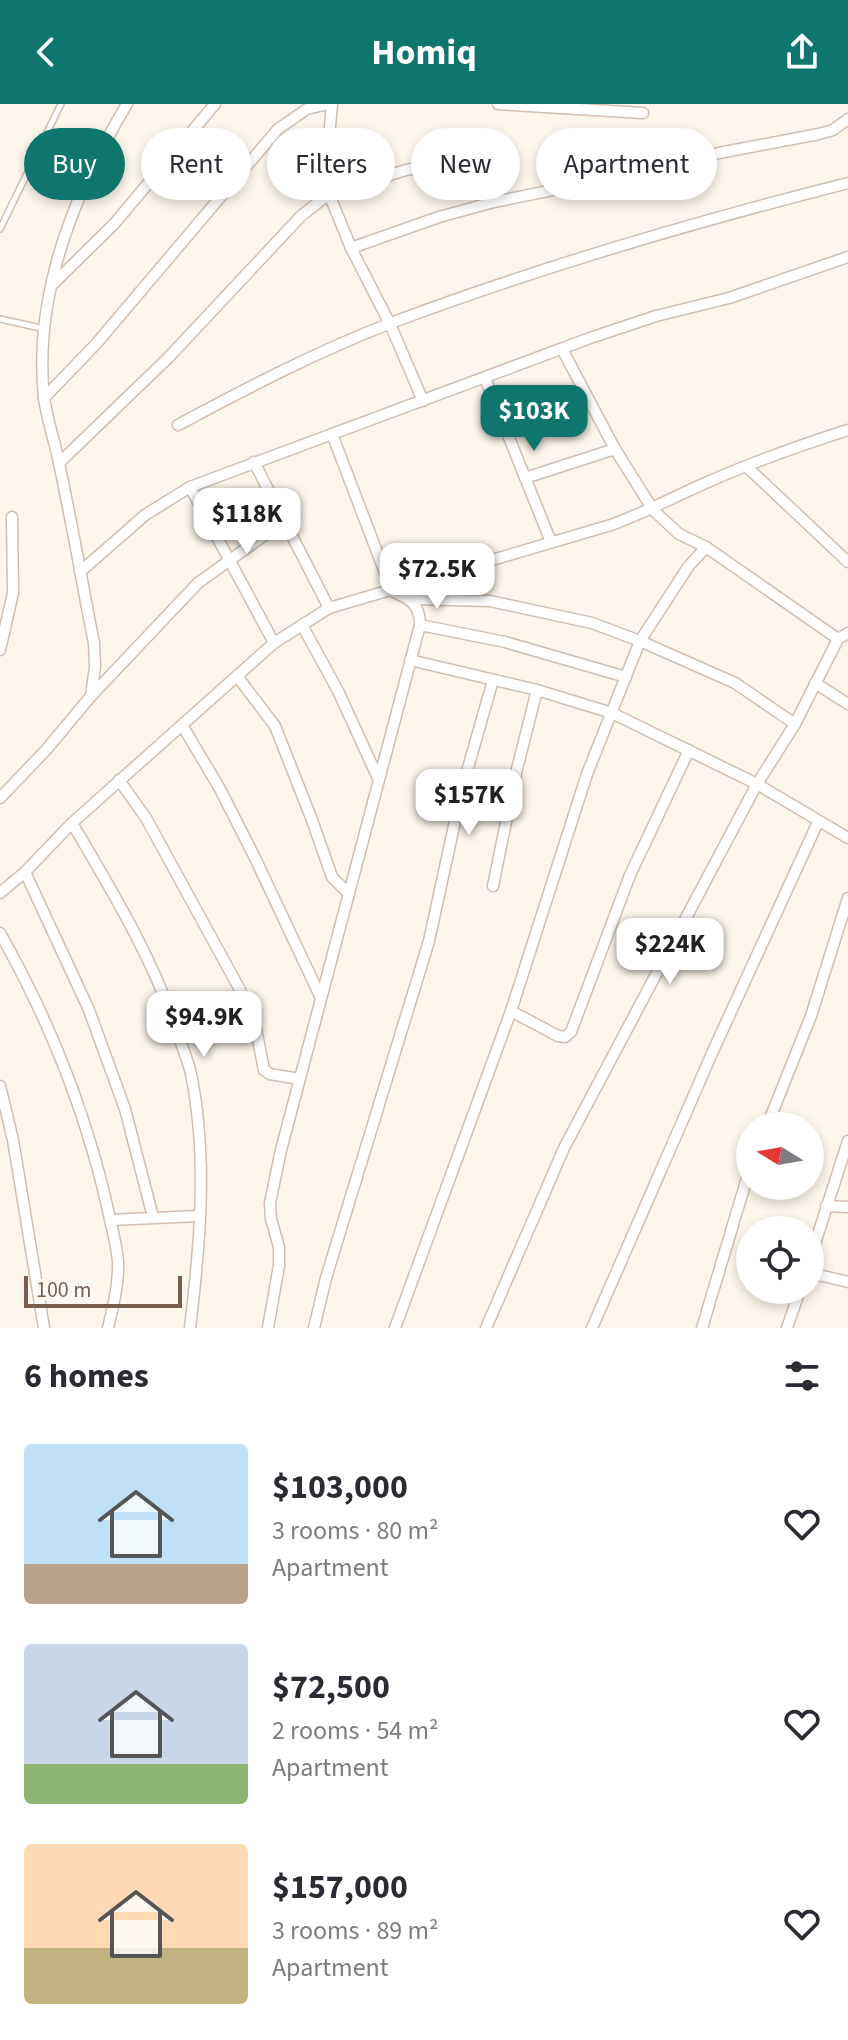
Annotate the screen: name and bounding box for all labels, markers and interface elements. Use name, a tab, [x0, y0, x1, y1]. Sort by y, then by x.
text: Homiq	[371, 27, 477, 78]
icon: back	[24, 30, 68, 74]
icon: share	[780, 30, 824, 74]
chip: Buy	[24, 128, 125, 200]
chip: Rent	[141, 128, 251, 200]
chip: Filters	[267, 128, 395, 200]
chip: New	[411, 128, 520, 200]
chip: Apartment	[536, 128, 717, 200]
pin: $103K	[478, 385, 590, 453]
text: $103K	[499, 392, 569, 429]
pin: $118K	[191, 488, 303, 556]
text: $118K	[212, 495, 282, 532]
pin: $72.5K	[372, 543, 502, 611]
text: $72.5K	[398, 550, 476, 587]
pin: $157K	[413, 769, 525, 837]
text: $157K	[434, 776, 504, 813]
pin: $224K	[614, 918, 726, 986]
text: $224K	[635, 925, 705, 962]
pin: $94.9K	[139, 991, 269, 1059]
text: $94.9K	[165, 998, 243, 1035]
north arrow	[736, 1112, 824, 1200]
map controls	[736, 1112, 824, 1304]
button: locate	[736, 1216, 824, 1304]
scale bar	[24, 1272, 182, 1308]
text: 100 m	[36, 1274, 91, 1306]
text: 6 homes	[24, 1352, 149, 1401]
icon: filters	[780, 1354, 824, 1398]
text: $103,000	[272, 1463, 408, 1512]
icon: home	[88, 1476, 184, 1572]
icon: heart	[780, 1502, 824, 1546]
text: 3 rooms · 80 m²	[272, 1512, 439, 1549]
text: Apartment	[272, 1549, 389, 1586]
text: $72,500	[272, 1663, 390, 1712]
icon: home	[88, 1676, 184, 1772]
icon: heart	[780, 1702, 824, 1746]
text: 2 rooms · 54 m²	[272, 1712, 439, 1749]
text: Apartment	[272, 1749, 389, 1786]
text: $157,000	[272, 1863, 408, 1912]
icon: home	[88, 1876, 184, 1972]
icon: heart	[780, 1902, 824, 1946]
text: 3 rooms · 89 m²	[272, 1912, 439, 1949]
text: Apartment	[272, 1949, 389, 1986]

